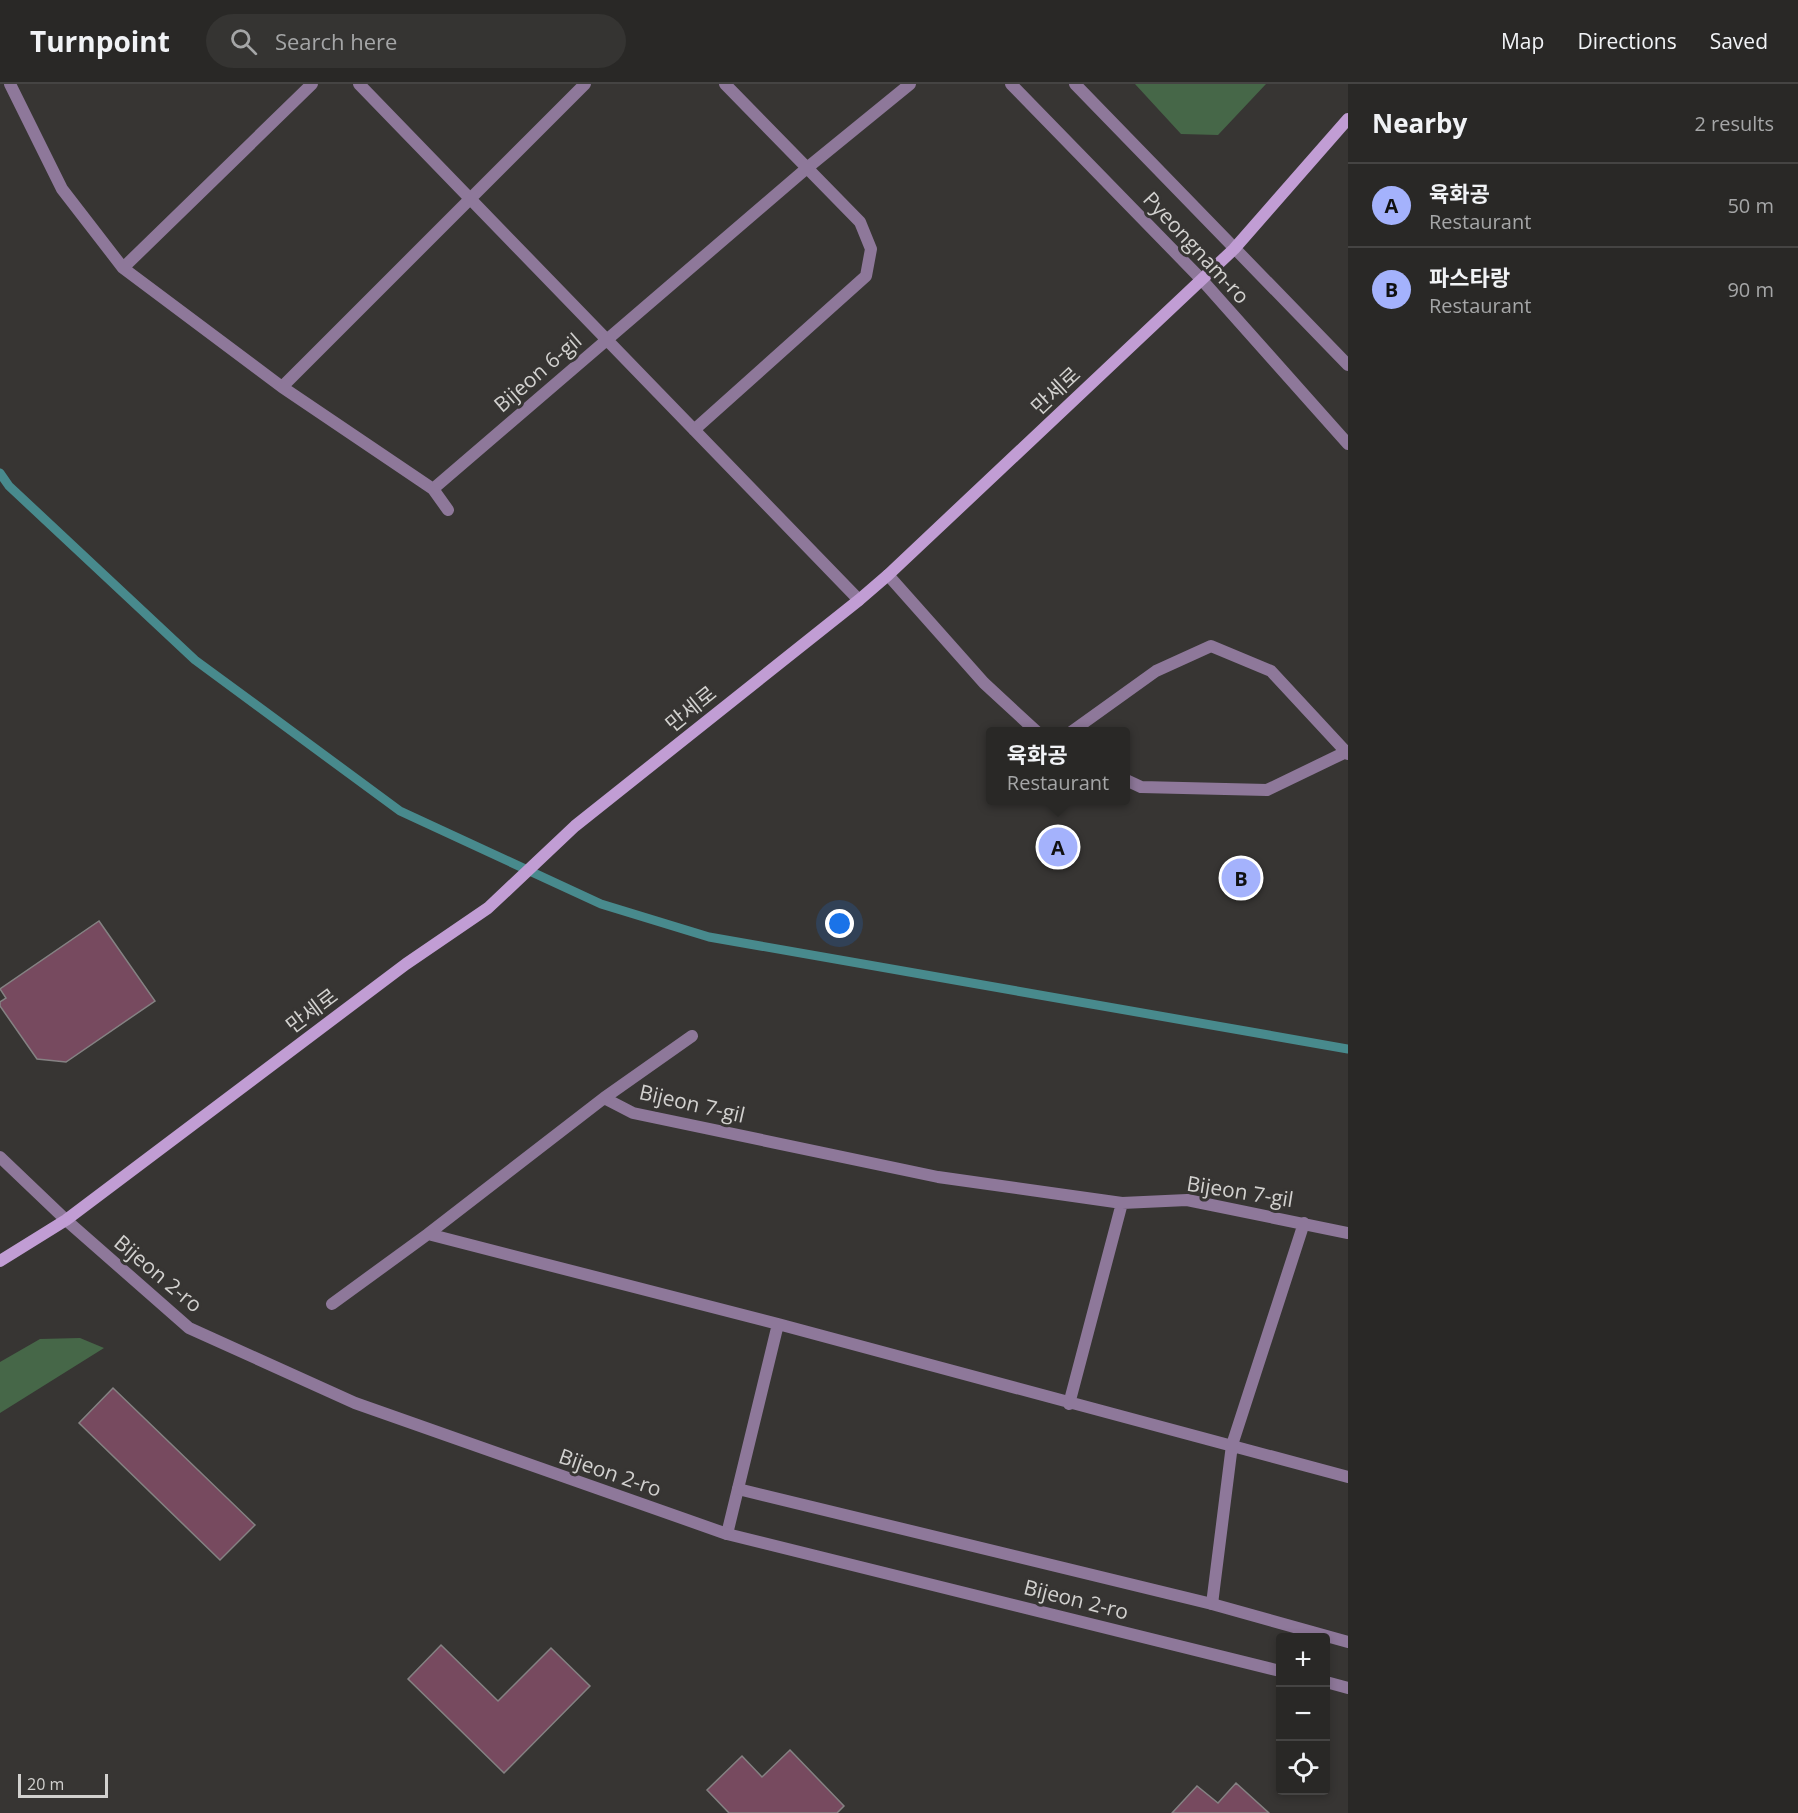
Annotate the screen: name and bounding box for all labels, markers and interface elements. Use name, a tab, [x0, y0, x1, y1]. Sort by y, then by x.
search box	[206, 14, 626, 68]
text: Turnpoint	[30, 22, 170, 60]
icon: search	[227, 25, 260, 58]
text: Search here	[275, 26, 397, 56]
text: Map	[1501, 27, 1544, 55]
text: Directions	[1577, 27, 1677, 55]
text: Saved	[1710, 27, 1768, 55]
text: Nearby	[1372, 105, 1467, 141]
text: 2 results	[1694, 110, 1774, 137]
text: 육화공	[1429, 178, 1490, 208]
street label: Pyeongnam-ro	[1137, 185, 1256, 309]
text: A	[1385, 192, 1398, 219]
text: 50 m	[1727, 192, 1774, 219]
text: Restaurant	[1429, 208, 1531, 235]
text: 파스타랑	[1429, 262, 1510, 292]
text: B	[1385, 276, 1398, 303]
text: 90 m	[1727, 276, 1774, 303]
text: Restaurant	[1429, 292, 1531, 319]
street label: Bijeon 6-gil	[488, 326, 587, 418]
street label: 만세로	[1025, 360, 1086, 420]
street label: 만세로	[659, 679, 722, 737]
popup	[986, 727, 1130, 805]
text: 육화공	[1007, 739, 1068, 769]
text: Restaurant	[1007, 769, 1109, 796]
pin: A	[1038, 824, 1078, 870]
pin: B	[1222, 856, 1260, 900]
your location	[825, 909, 854, 938]
street label: 만세로	[280, 982, 343, 1039]
street label: Bijeon 7-gil	[637, 1077, 748, 1129]
street label: Bijeon 7-gil	[1185, 1169, 1296, 1213]
street label: Bijeon 2-ro	[109, 1228, 209, 1318]
street label: Bijeon 2-ro	[555, 1441, 665, 1503]
street label: Bijeon 2-ro	[1021, 1573, 1132, 1626]
map controls	[1276, 1633, 1330, 1795]
button: +	[1276, 1633, 1330, 1687]
button: −	[1276, 1687, 1330, 1741]
button: locate	[1276, 1741, 1330, 1795]
scale bar	[18, 1771, 108, 1798]
text: 20 m	[27, 1773, 64, 1795]

